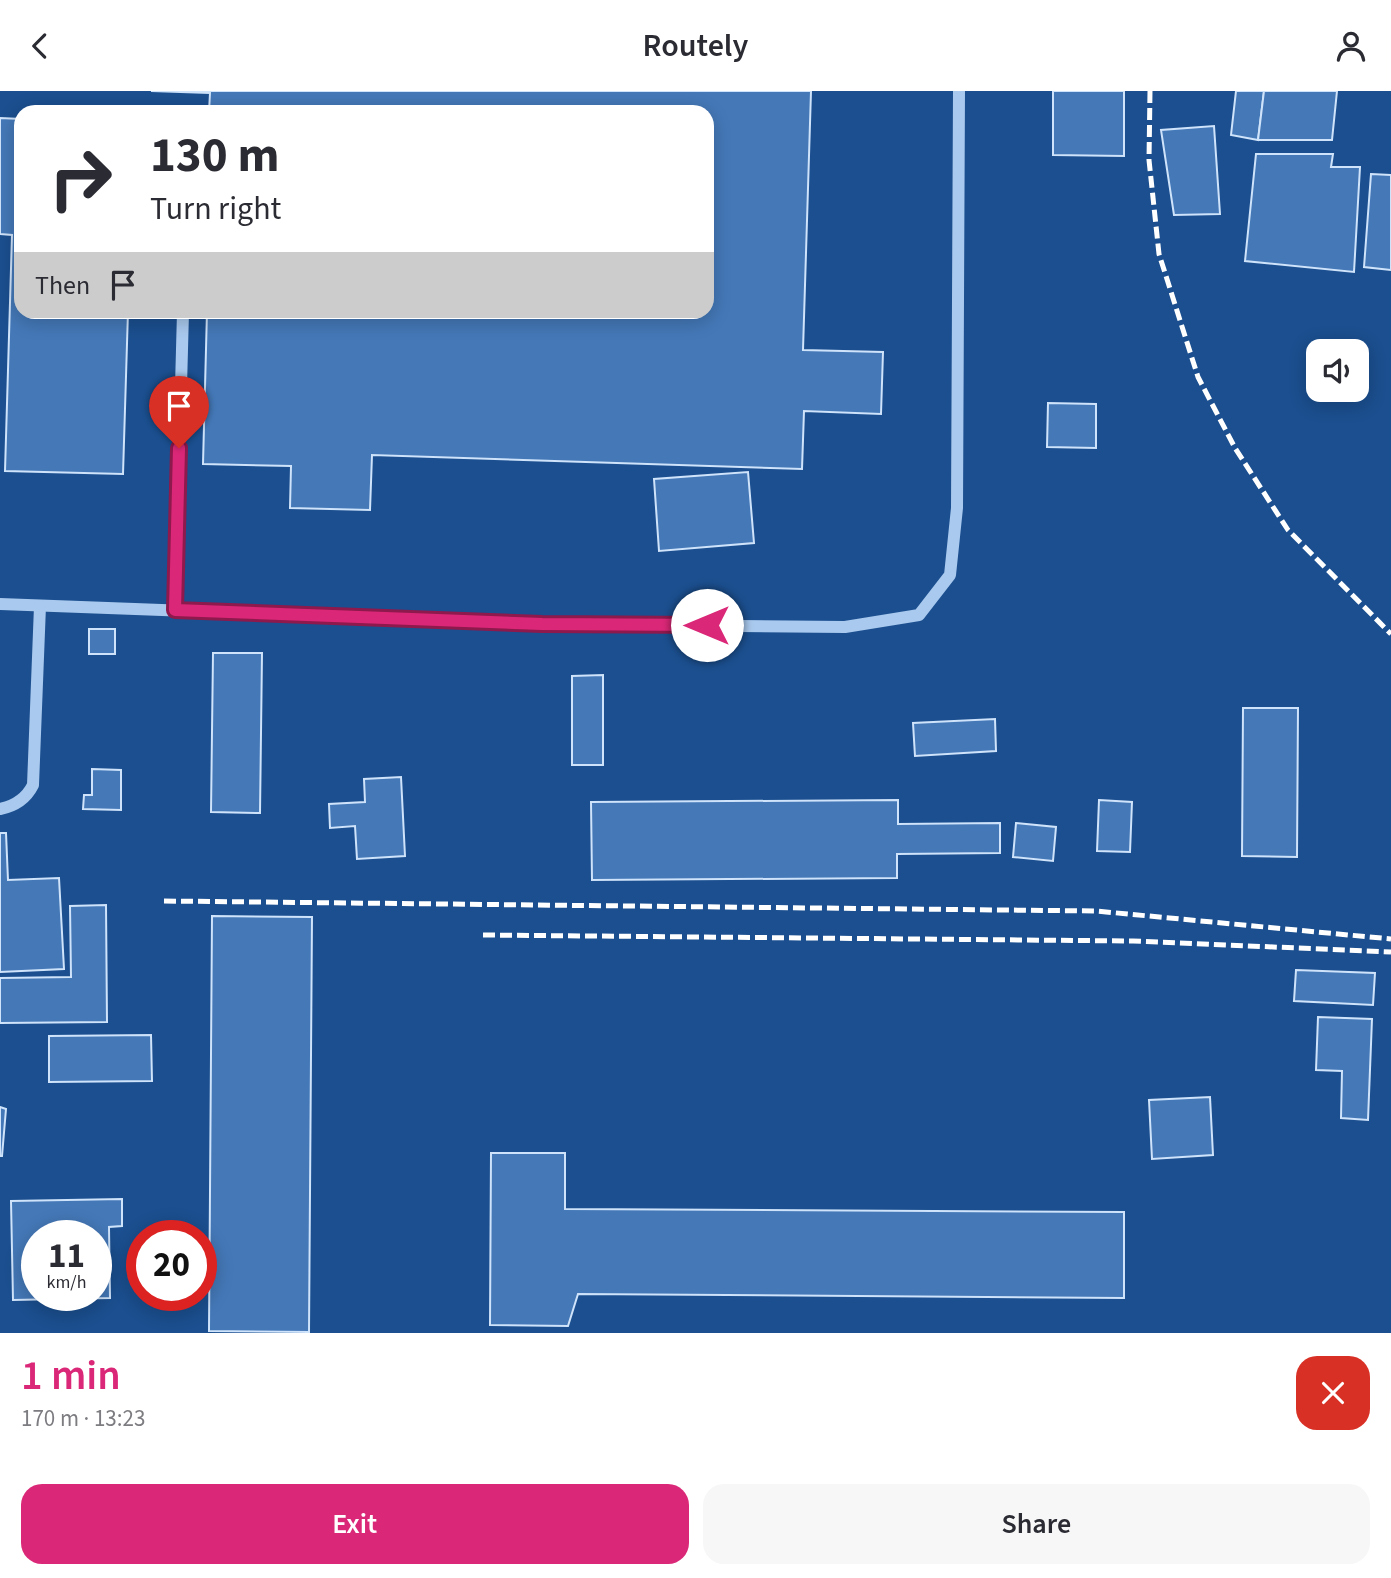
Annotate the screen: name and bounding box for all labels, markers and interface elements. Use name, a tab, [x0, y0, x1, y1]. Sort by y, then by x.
text: Routely	[643, 23, 748, 69]
icon: back	[21, 27, 59, 65]
icon: person	[1332, 27, 1370, 65]
text: 130 m	[150, 121, 279, 191]
icon: right	[35, 133, 126, 224]
text: Turn right	[150, 186, 281, 232]
icon: arrive	[104, 266, 142, 304]
text: Then	[35, 267, 90, 304]
map controls	[1306, 339, 1369, 402]
button: sound	[1306, 339, 1369, 402]
pin	[149, 376, 209, 448]
icon: arrive	[160, 387, 198, 425]
position arrow	[670, 588, 744, 662]
speed limit sign: 20	[126, 1220, 217, 1311]
text: 11	[48, 1231, 85, 1281]
text: km/h	[47, 1270, 86, 1295]
text: 1 min	[21, 1346, 121, 1406]
button: close	[1296, 1356, 1370, 1430]
text: 170 m · 13:23	[21, 1402, 145, 1435]
button: Exit	[21, 1484, 689, 1564]
button: Share	[703, 1484, 1370, 1564]

